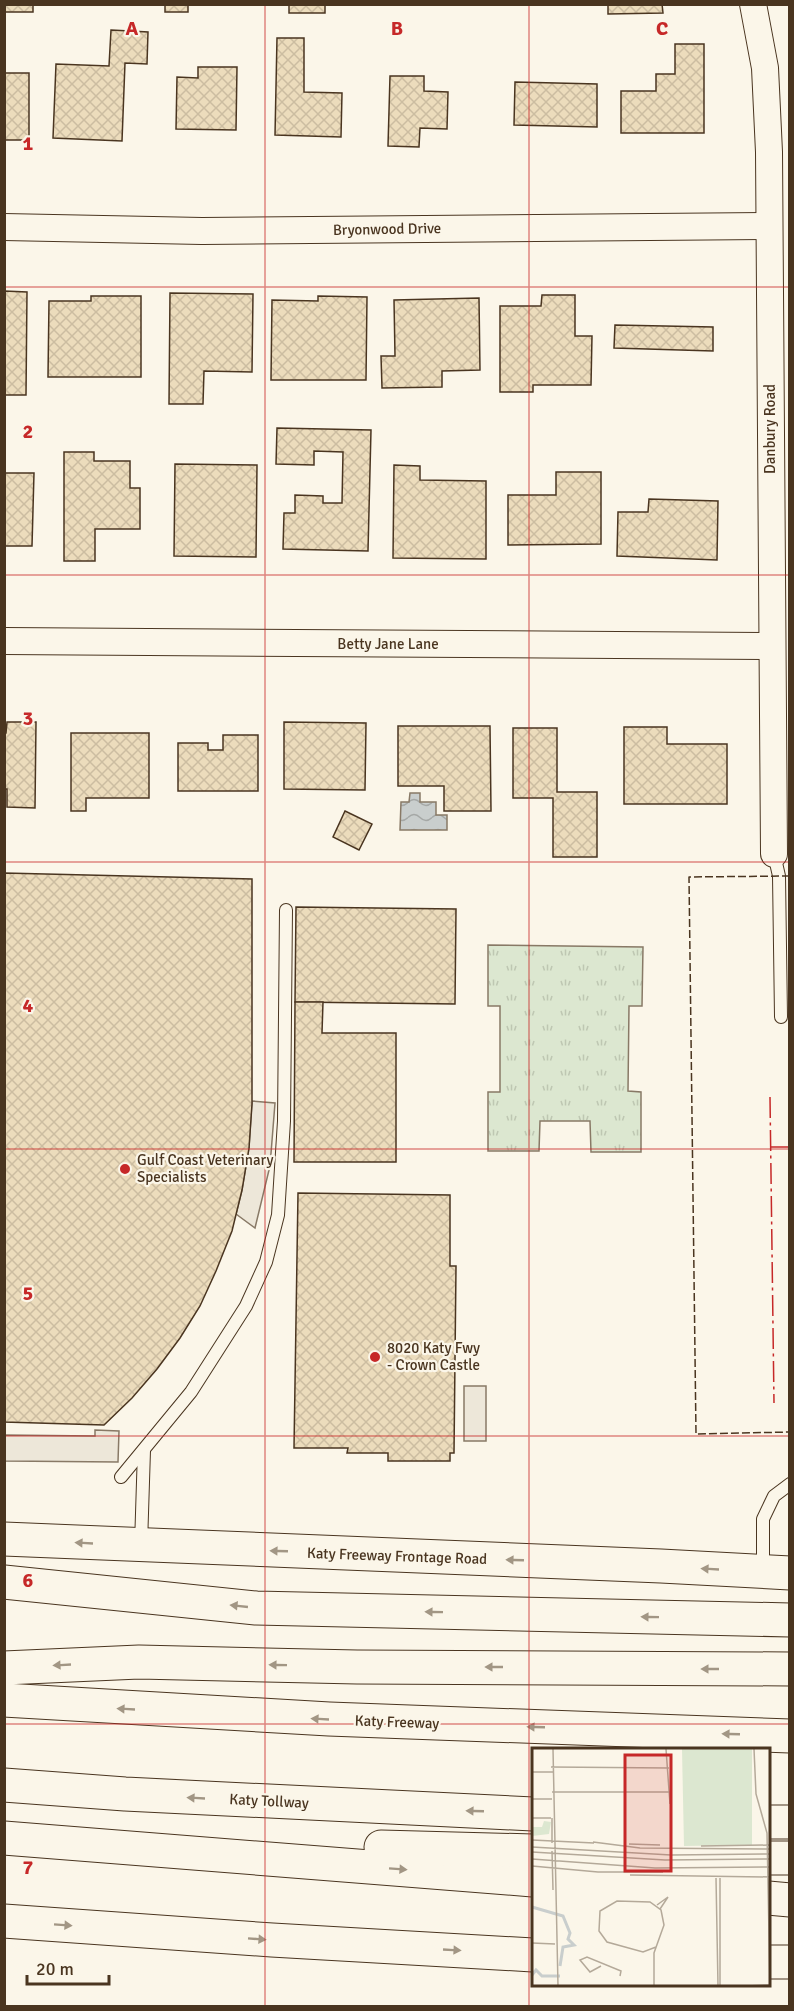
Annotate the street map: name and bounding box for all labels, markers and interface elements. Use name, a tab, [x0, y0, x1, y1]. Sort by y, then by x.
text: A	[126, 16, 139, 41]
text: B	[391, 16, 403, 41]
text: C	[656, 16, 668, 41]
text: 1	[23, 131, 34, 156]
street label: Bryonwood Drive	[333, 219, 441, 239]
street label: Danbury Road	[761, 384, 779, 474]
text: 2	[23, 419, 33, 444]
street label: Betty Jane Lane	[337, 635, 439, 653]
text: 3	[23, 706, 33, 731]
text: 4	[23, 993, 34, 1018]
place label: Gulf Coast Veterinary Specialists	[137, 1151, 273, 1186]
marker: Gulf Coast Veterinary Specialists	[118, 1162, 132, 1176]
text: 5	[23, 1281, 33, 1306]
place label: 8020 Katy Fwy - Crown Castle	[387, 1339, 480, 1374]
marker: 8020 Katy Fwy - Crown Castle	[368, 1350, 382, 1364]
one-way arrow	[74, 1539, 93, 1548]
street label: Katy Freeway Frontage Road	[307, 1544, 487, 1568]
one-way arrow	[269, 1547, 288, 1556]
one-way arrow	[506, 1556, 525, 1565]
one-way arrow	[701, 1564, 720, 1573]
text: 6	[23, 1568, 34, 1593]
one-way arrow	[229, 1601, 248, 1611]
one-way arrow	[424, 1607, 443, 1617]
one-way arrow	[640, 1613, 659, 1622]
one-way arrow	[269, 1660, 288, 1670]
one-way arrow	[53, 1661, 72, 1670]
one-way arrow	[485, 1663, 504, 1672]
one-way arrow	[701, 1664, 720, 1674]
one-way arrow	[116, 1704, 135, 1714]
street label: Katy Freeway	[354, 1712, 440, 1732]
one-way arrow	[311, 1715, 330, 1724]
one-way arrow	[527, 1723, 546, 1732]
one-way arrow	[722, 1729, 741, 1739]
inset map	[532, 1748, 770, 1987]
street label: Katy Tollway	[229, 1790, 309, 1812]
one-way arrow	[186, 1793, 205, 1802]
one-way arrow	[465, 1807, 484, 1816]
text: 7	[23, 1855, 34, 1880]
one-way arrow	[388, 1864, 407, 1874]
one-way arrow	[53, 1920, 72, 1930]
one-way arrow	[248, 1935, 267, 1944]
one-way arrow	[442, 1946, 461, 1955]
scale bar	[27, 1948, 110, 1986]
text: 20 m	[36, 1958, 74, 1980]

